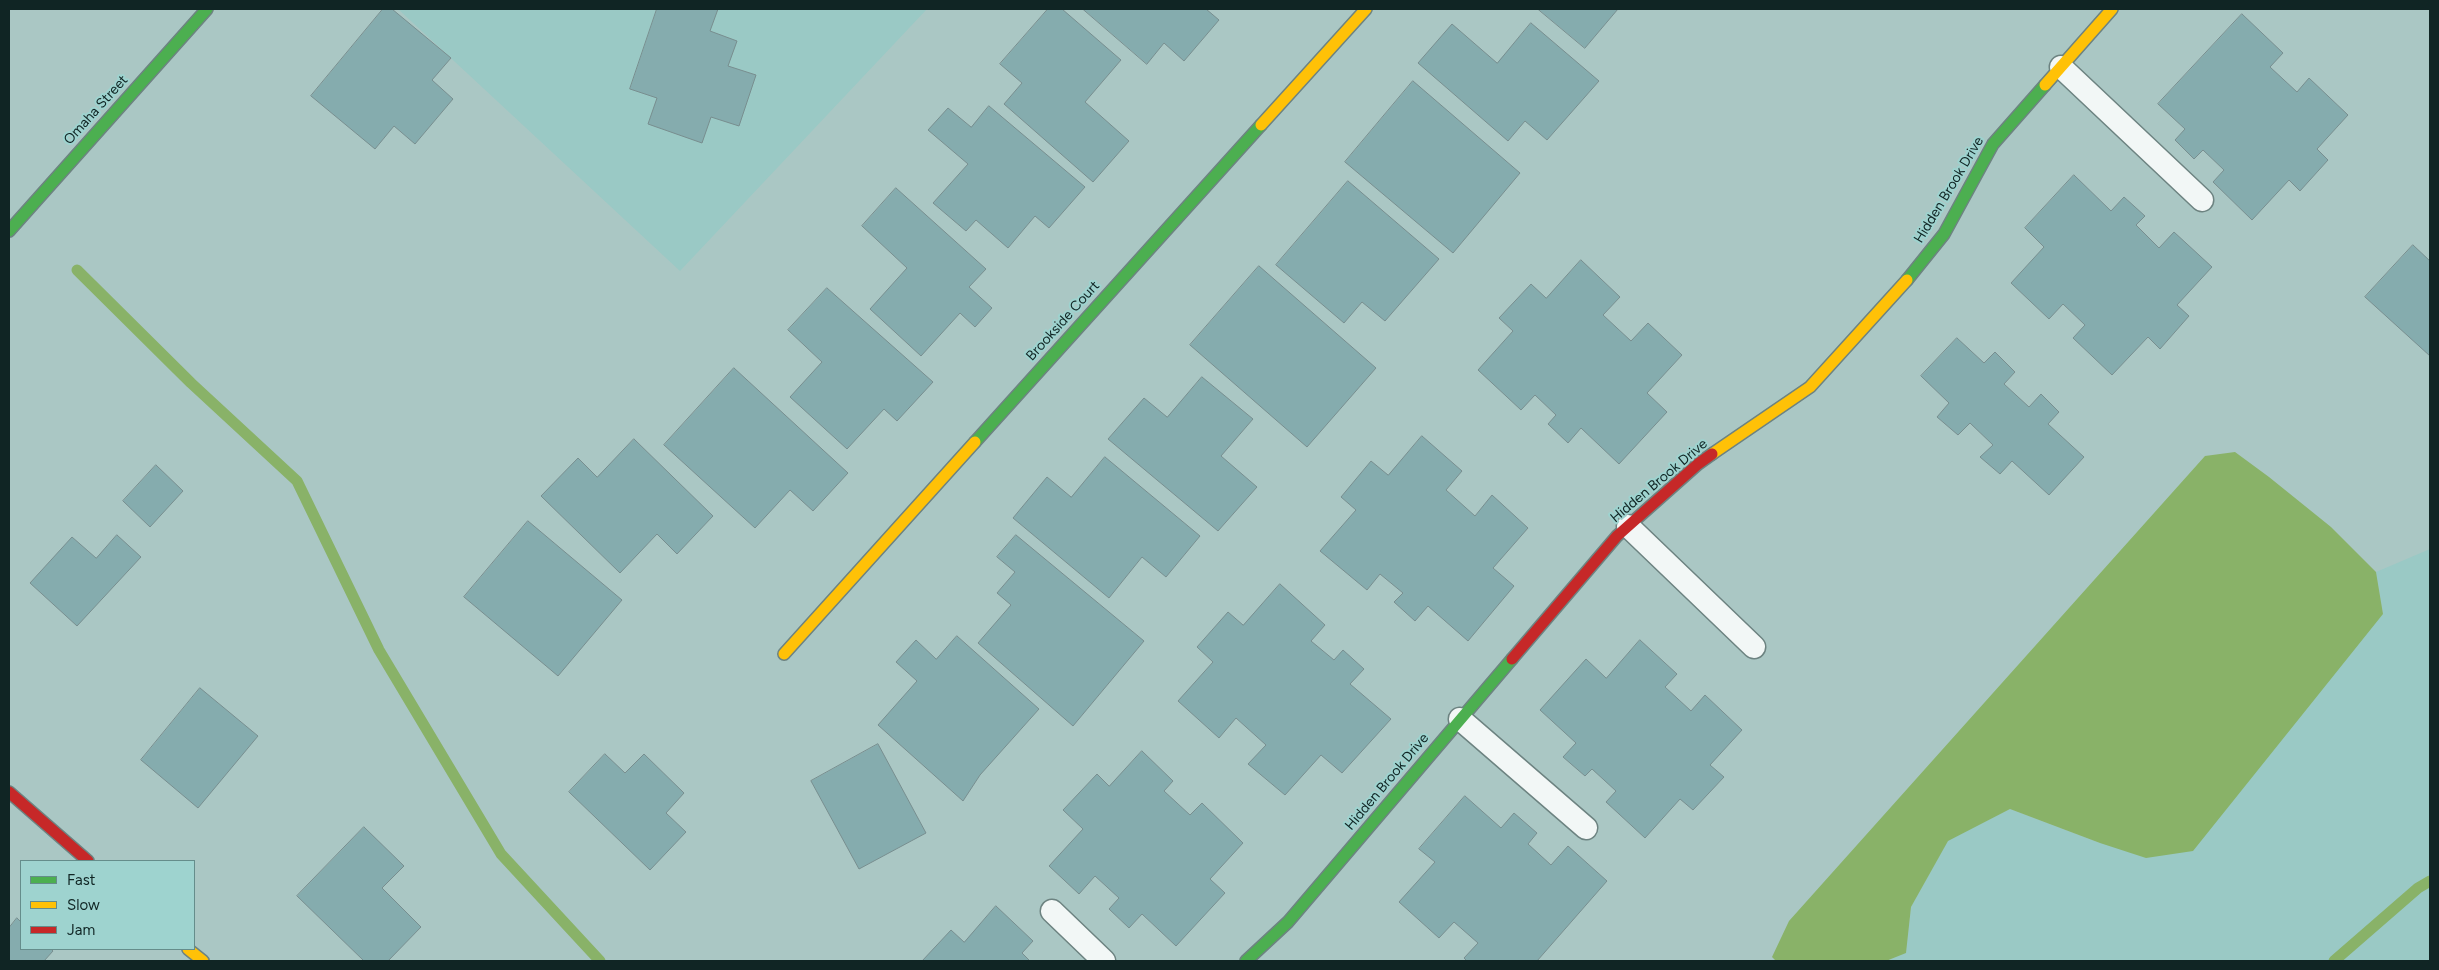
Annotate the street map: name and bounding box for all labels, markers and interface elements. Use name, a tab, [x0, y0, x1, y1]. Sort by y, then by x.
street label: Omaha Street	[60, 72, 132, 148]
street label: Hidden Brook Drive	[1911, 134, 1987, 246]
street label: Brookside Court	[1023, 278, 1103, 364]
street label: Hidden Brook Drive	[1607, 436, 1711, 526]
street label: Hidden Brook Drive	[1342, 730, 1432, 834]
legend	[20, 860, 195, 950]
text: Fast	[67, 871, 95, 889]
text: Slow	[67, 896, 100, 914]
text: Jam	[67, 921, 95, 939]

